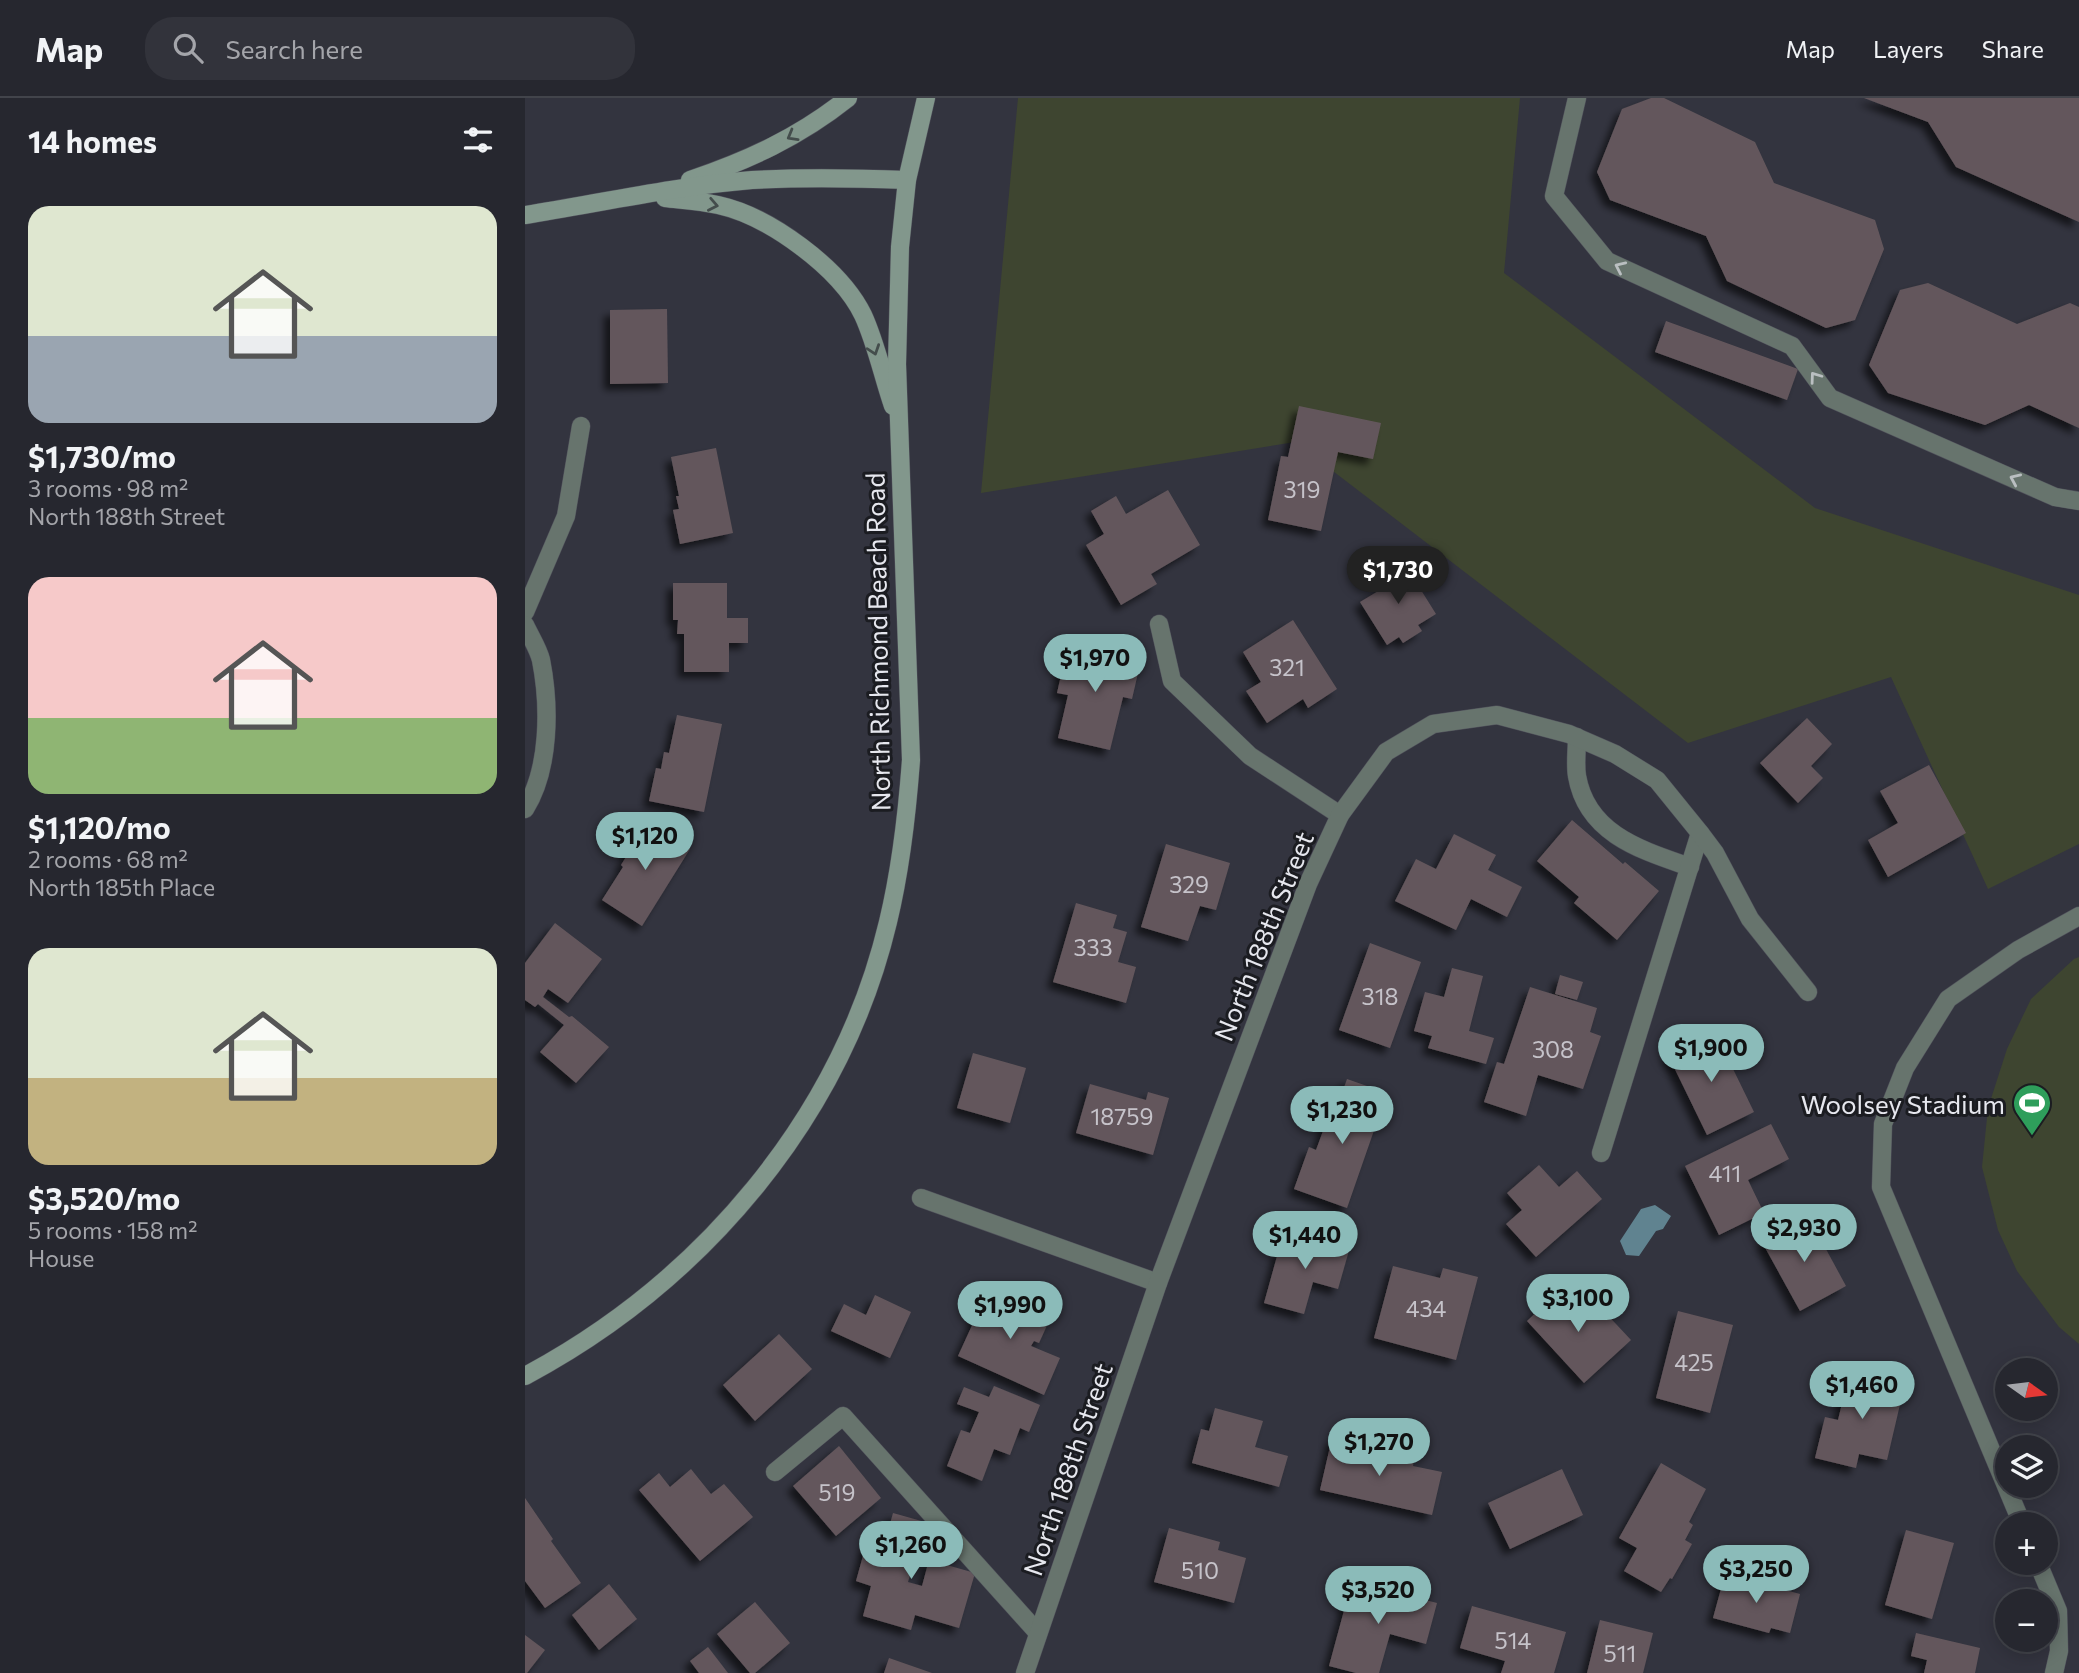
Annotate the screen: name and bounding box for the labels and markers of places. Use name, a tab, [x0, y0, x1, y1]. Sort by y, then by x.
pin: $1,730	[1341, 546, 1455, 606]
pin: $1,970	[1038, 634, 1152, 694]
pin: $1,120	[588, 812, 702, 872]
pin: $1,900	[1654, 1024, 1768, 1084]
sports icon: Woolsey Stadium	[2011, 1082, 2053, 1137]
pin: $1,230	[1285, 1086, 1399, 1146]
place label: Woolsey Stadium	[1801, 1088, 2005, 1119]
pin: $2,930	[1747, 1204, 1861, 1264]
pin: $1,440	[1248, 1212, 1362, 1271]
pin: $3,100	[1521, 1274, 1635, 1334]
pin: $1,990	[953, 1282, 1067, 1341]
pin: $1,460	[1805, 1362, 1919, 1421]
pin: $1,270	[1322, 1418, 1436, 1478]
pin: $1,260	[854, 1522, 968, 1581]
pin: $3,250	[1699, 1546, 1813, 1605]
pin: $3,520	[1321, 1566, 1435, 1626]

